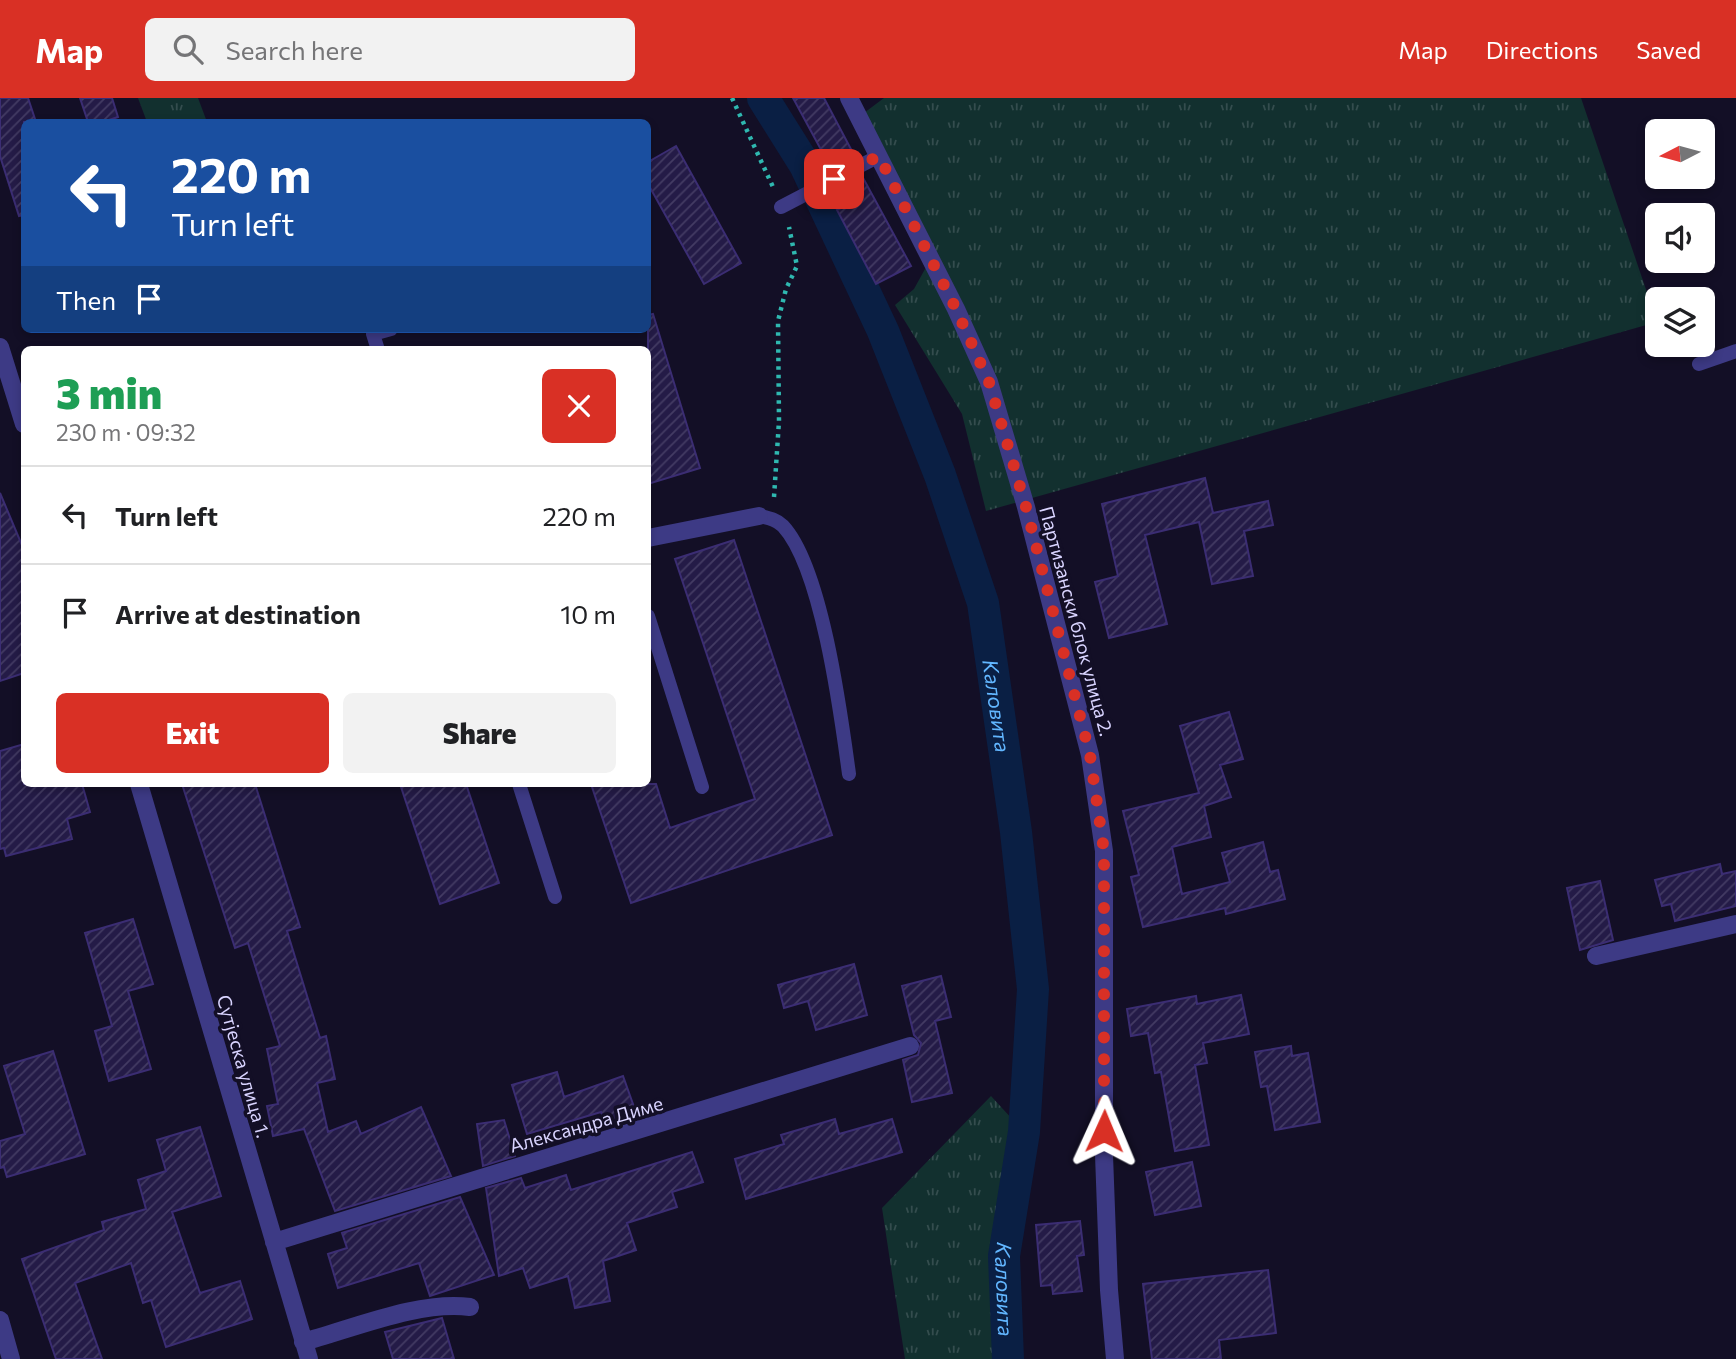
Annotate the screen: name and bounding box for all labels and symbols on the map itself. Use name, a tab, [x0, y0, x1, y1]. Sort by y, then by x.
north arrow	[1645, 119, 1715, 189]
pin	[804, 149, 864, 209]
street label: Партизански блок улица 2.	[1035, 504, 1119, 738]
water label: Каловита	[979, 657, 1017, 754]
street label: Сутјеска улица 1.	[213, 992, 275, 1140]
street label: Александра Диме	[506, 1091, 666, 1157]
position arrow	[1067, 1094, 1141, 1168]
water label: Каловита	[991, 1241, 1020, 1337]

